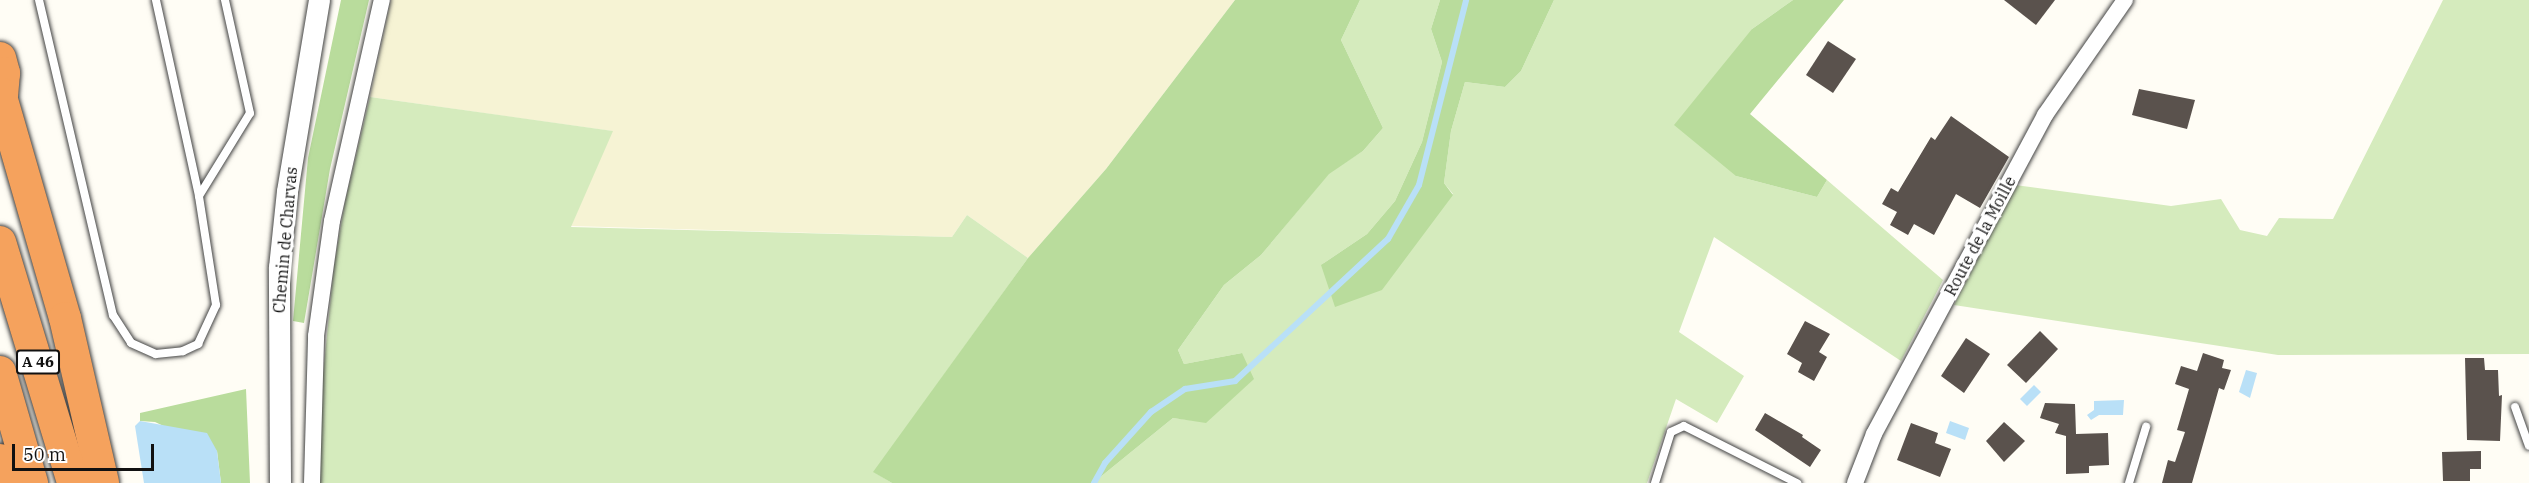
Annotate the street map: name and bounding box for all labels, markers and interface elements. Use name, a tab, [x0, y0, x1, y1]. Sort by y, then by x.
street label: Chemin de Charvas	[269, 166, 301, 314]
street label: Route de la Moille	[1940, 173, 2020, 299]
road number: A 46	[15, 350, 60, 374]
scale bar	[15, 432, 158, 470]
text: 50 m	[23, 443, 66, 466]

